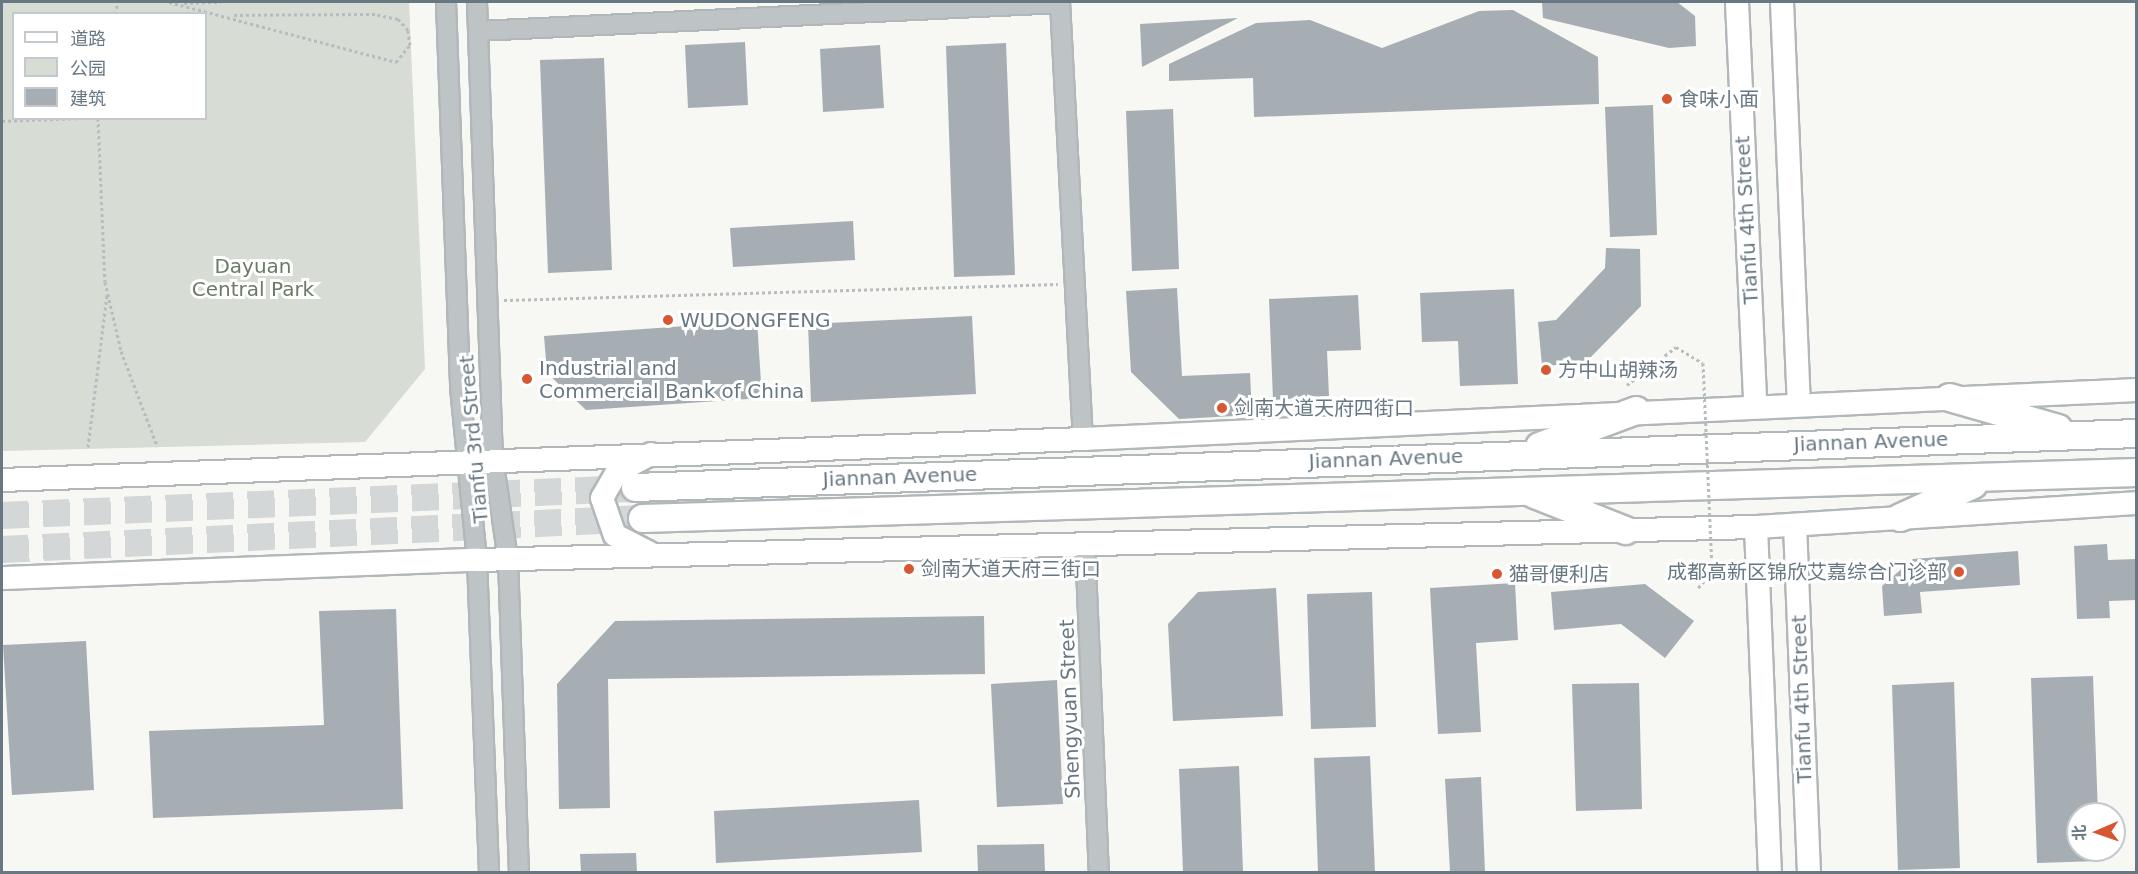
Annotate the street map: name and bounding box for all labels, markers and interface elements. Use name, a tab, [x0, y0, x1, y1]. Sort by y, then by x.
legend	[12, 12, 207, 120]
text: 道路	[70, 28, 106, 49]
text: 公园	[70, 58, 106, 79]
place label: 食味小面	[1679, 87, 1759, 111]
text: 建筑	[70, 88, 106, 109]
marker: 食味小面	[1660, 92, 1674, 106]
street label: Tianfu 4th Street	[1731, 135, 1763, 305]
park label: Dayuan Central Park	[192, 254, 314, 301]
place label: WUDONGFENG	[680, 308, 831, 332]
marker: WUDONGFENG	[661, 313, 675, 327]
street label: Tianfu 3rd Street	[455, 354, 493, 524]
place label: Industrial and Commercial Bank of China	[539, 356, 804, 403]
place label: 方中山胡辣汤	[1558, 358, 1678, 382]
marker: 方中山胡辣汤	[1539, 363, 1553, 377]
marker: Industrial and Commercial Bank of China	[520, 372, 534, 386]
place label: 剑南大道天府四街口	[1234, 396, 1414, 420]
marker: 剑南大道天府四街口	[1215, 401, 1229, 415]
street label: Jiannan Avenue	[1793, 427, 1949, 457]
street label: Jiannan Avenue	[1308, 444, 1464, 474]
street label: Jiannan Avenue	[822, 462, 978, 492]
place label: 剑南大道天府三街口	[921, 557, 1101, 581]
place label: 成都高新区锦欣艾嘉综合门诊部	[1667, 560, 1947, 584]
marker: 剑南大道天府三街口	[902, 562, 916, 576]
place label: 猫哥便利店	[1509, 562, 1609, 586]
marker: 成都高新区锦欣艾嘉综合门诊部	[1952, 565, 1966, 579]
marker: 猫哥便利店	[1490, 567, 1504, 581]
street label: Tianfu 4th Street	[1787, 614, 1817, 784]
street label: Shengyuan Street	[1055, 619, 1085, 799]
north arrow	[2066, 802, 2126, 862]
text: 北	[2070, 824, 2089, 841]

